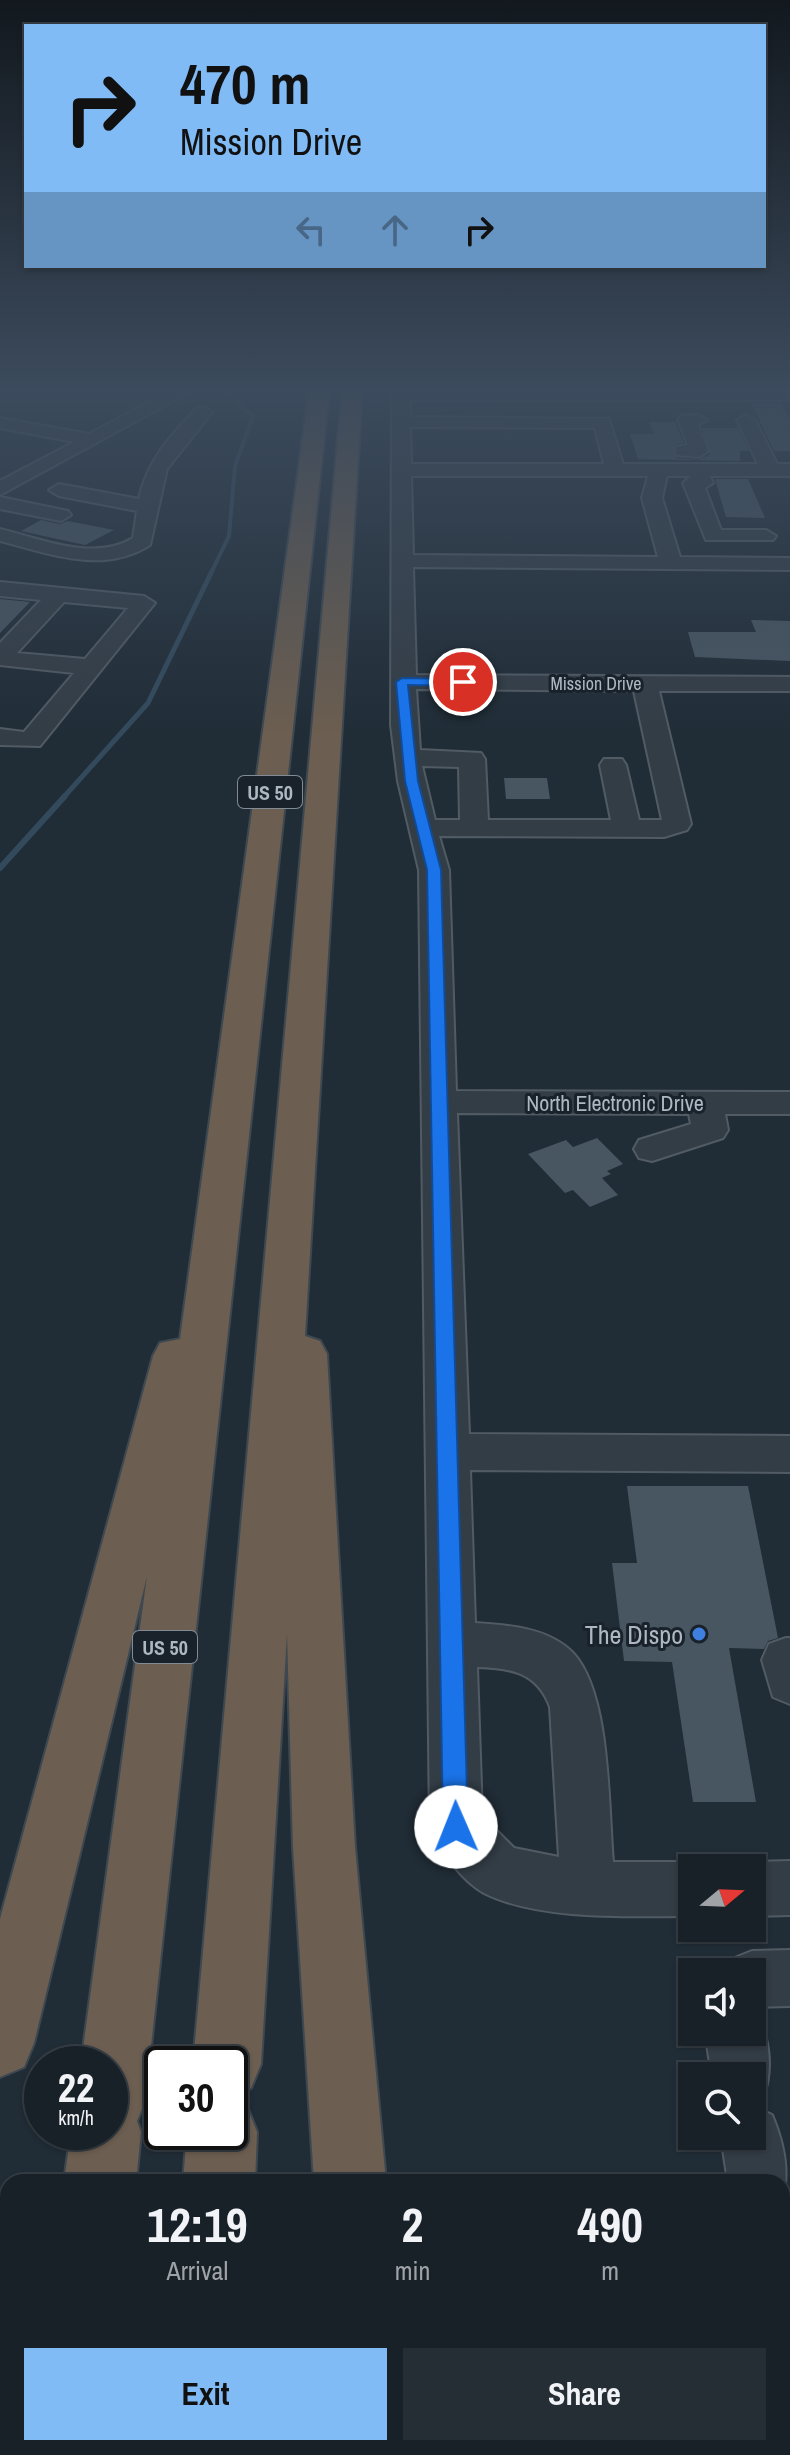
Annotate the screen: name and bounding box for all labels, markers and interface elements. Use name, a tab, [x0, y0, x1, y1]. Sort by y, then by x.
text: 470 m	[180, 46, 310, 121]
icon: right	[48, 56, 152, 160]
text: Mission Drive	[180, 118, 362, 166]
icon: left	[289, 208, 333, 252]
icon: ahead	[373, 208, 417, 252]
icon: right	[457, 208, 501, 252]
pin	[429, 648, 497, 716]
icon: arrive	[441, 660, 485, 704]
street label: Mission Drive	[550, 671, 642, 696]
road number: US 50	[238, 776, 302, 808]
street label: North Electronic Drive	[526, 1088, 704, 1118]
place label: The Dispo	[585, 1617, 683, 1652]
marker: The Dispo	[690, 1625, 708, 1643]
road number: US 50	[133, 1631, 197, 1663]
position arrow	[414, 1785, 498, 1869]
north arrow	[678, 1854, 766, 1942]
map controls	[678, 1854, 766, 2150]
button: sound	[678, 1958, 766, 2046]
speed limit sign: 30	[144, 2046, 248, 2150]
text: 22	[58, 2061, 94, 2114]
button: search	[678, 2062, 766, 2150]
text: km/h	[58, 2104, 94, 2131]
text: 12:19	[147, 2192, 248, 2257]
text: 2	[402, 2192, 423, 2257]
text: 490	[577, 2192, 643, 2257]
text: Arrival	[167, 2253, 228, 2288]
text: min	[395, 2253, 430, 2288]
text: m	[601, 2253, 619, 2288]
button: Exit	[24, 2348, 387, 2440]
button: Share	[403, 2348, 766, 2440]

